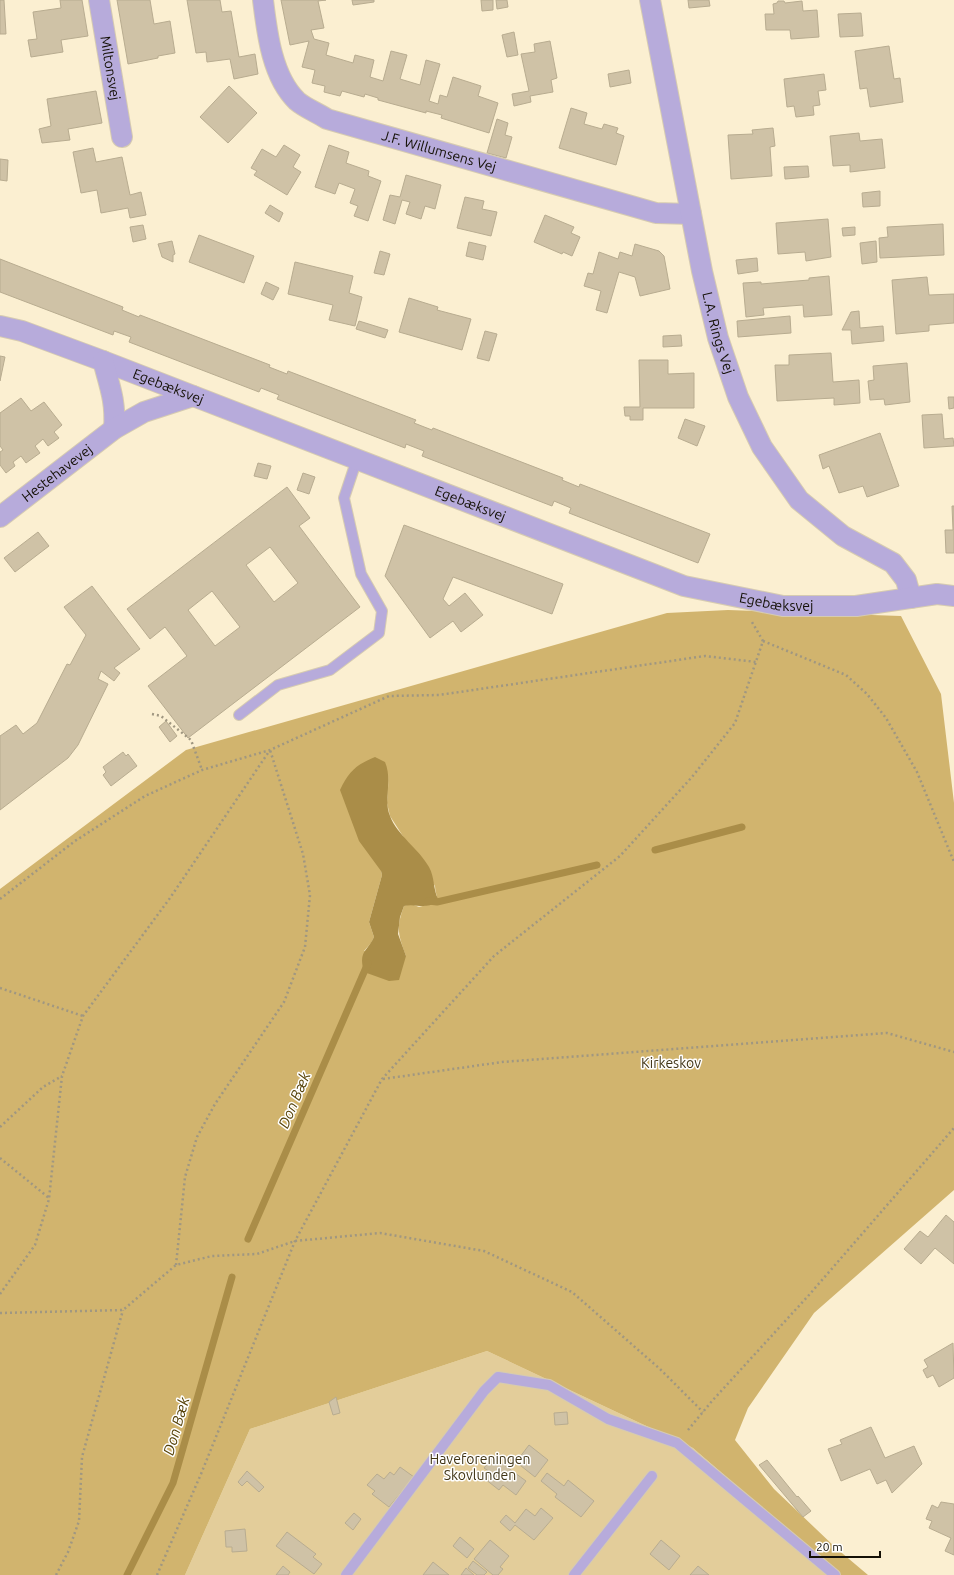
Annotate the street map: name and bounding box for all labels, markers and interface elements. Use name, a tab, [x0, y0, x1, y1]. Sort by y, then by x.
street label: Miltonsvej	[97, 35, 124, 101]
street label: J.F. Willumsens Vej	[380, 127, 498, 175]
street label: L.A. Rings Vej	[699, 290, 738, 376]
street label: Egebæksvej	[131, 365, 206, 407]
street label: Hestehavevej	[19, 441, 95, 505]
street label: Egebæksvej	[433, 482, 508, 524]
street label: Egebæksvej	[738, 589, 813, 614]
park label: Kirkeskov	[641, 1055, 701, 1071]
water label: Don Bæk	[275, 1069, 314, 1131]
water label: Don Bæk	[160, 1395, 192, 1457]
park label: Haveforeningen Skovlunden	[429, 1451, 531, 1483]
scale bar	[810, 1533, 880, 1559]
text: 20 m	[816, 1540, 843, 1553]

